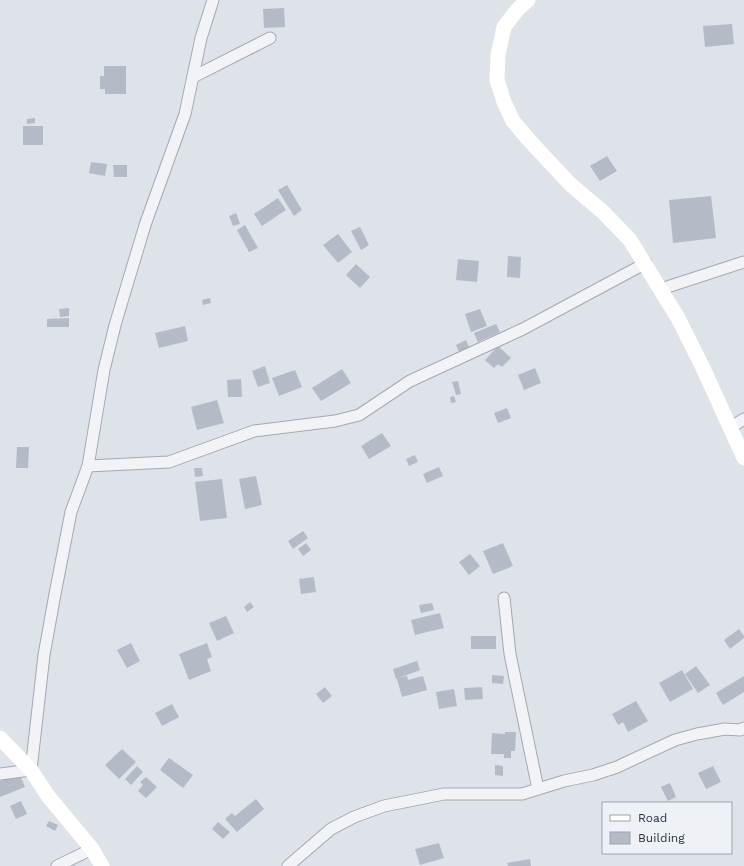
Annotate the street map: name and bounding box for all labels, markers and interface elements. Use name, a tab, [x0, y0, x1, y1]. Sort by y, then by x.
legend	[602, 802, 732, 854]
text: Road	[638, 811, 667, 825]
text: Building	[638, 831, 685, 845]

